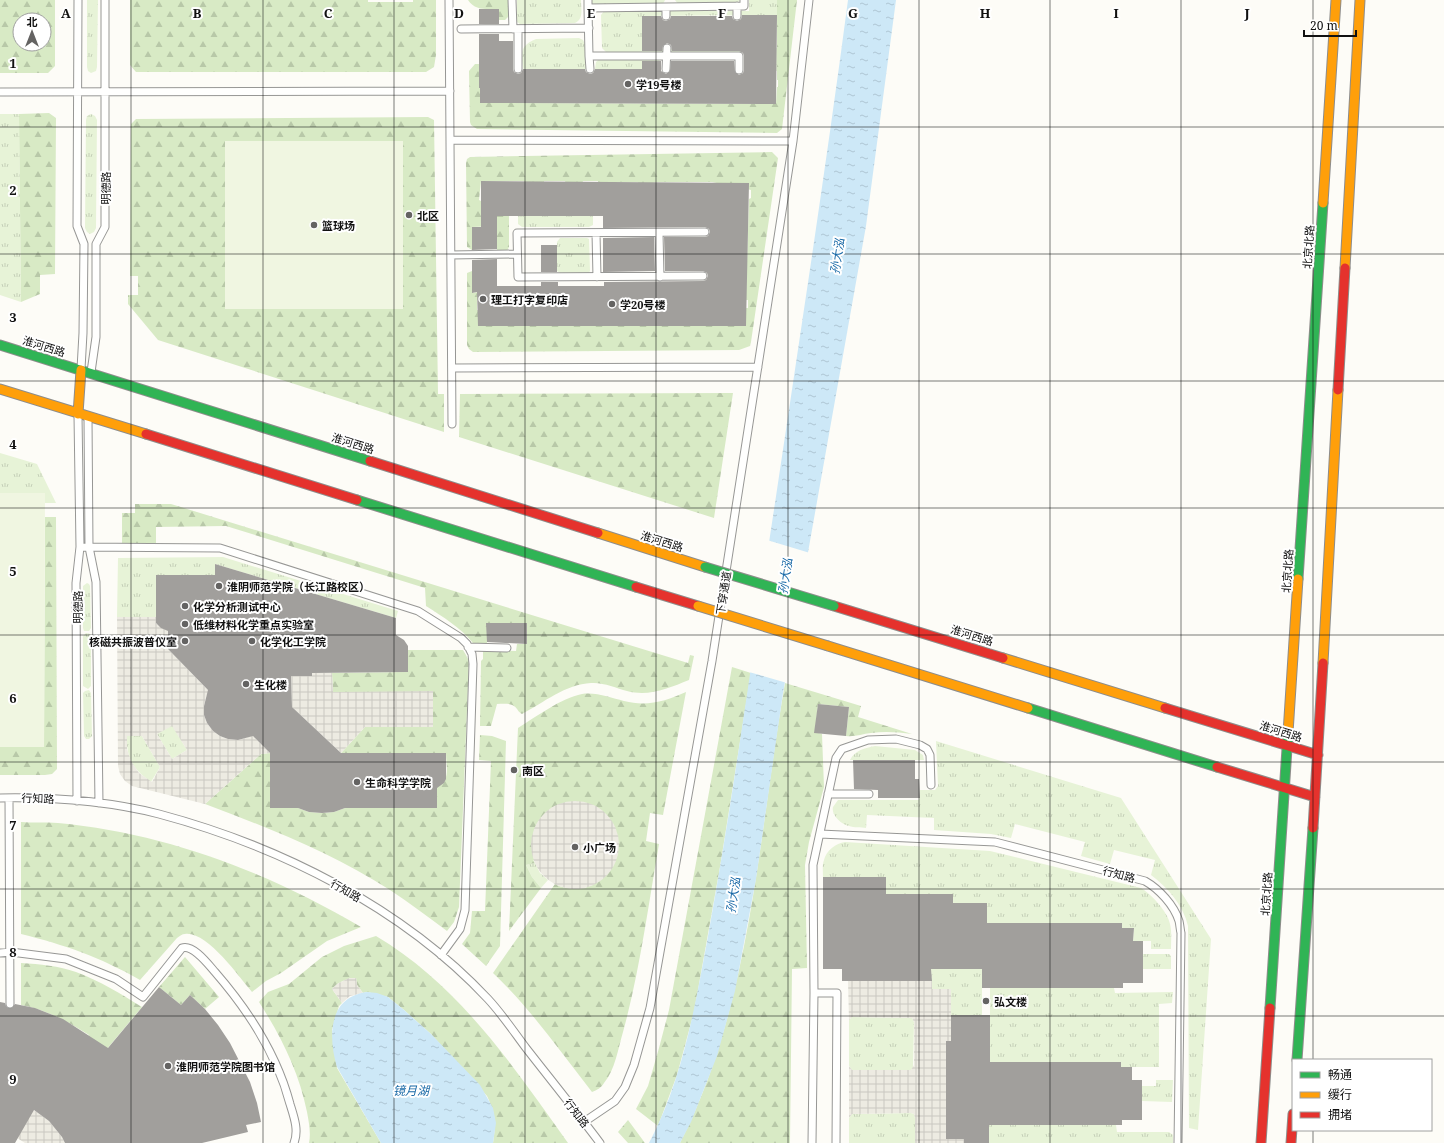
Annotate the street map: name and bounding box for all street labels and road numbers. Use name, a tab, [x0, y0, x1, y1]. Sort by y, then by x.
street label: 明德路	[98, 172, 113, 205]
street label: 北京北路	[1299, 225, 1317, 269]
street label: 淮河西路	[21, 332, 67, 360]
street label: 淮河西路	[330, 429, 376, 457]
street label: 淮河西路	[639, 527, 685, 555]
street label: 北京北路	[1278, 549, 1296, 593]
street label: 下穿通道	[712, 570, 734, 616]
street label: 明德路	[70, 591, 85, 624]
street label: 淮河西路	[949, 621, 995, 649]
street label: 淮河西路	[1258, 717, 1304, 745]
street label: 行知路	[21, 790, 55, 806]
street label: 行知路	[1101, 862, 1137, 886]
street label: 北京北路	[1257, 872, 1275, 916]
street label: 行知路	[328, 875, 364, 905]
street label: 行知路	[561, 1095, 593, 1131]

